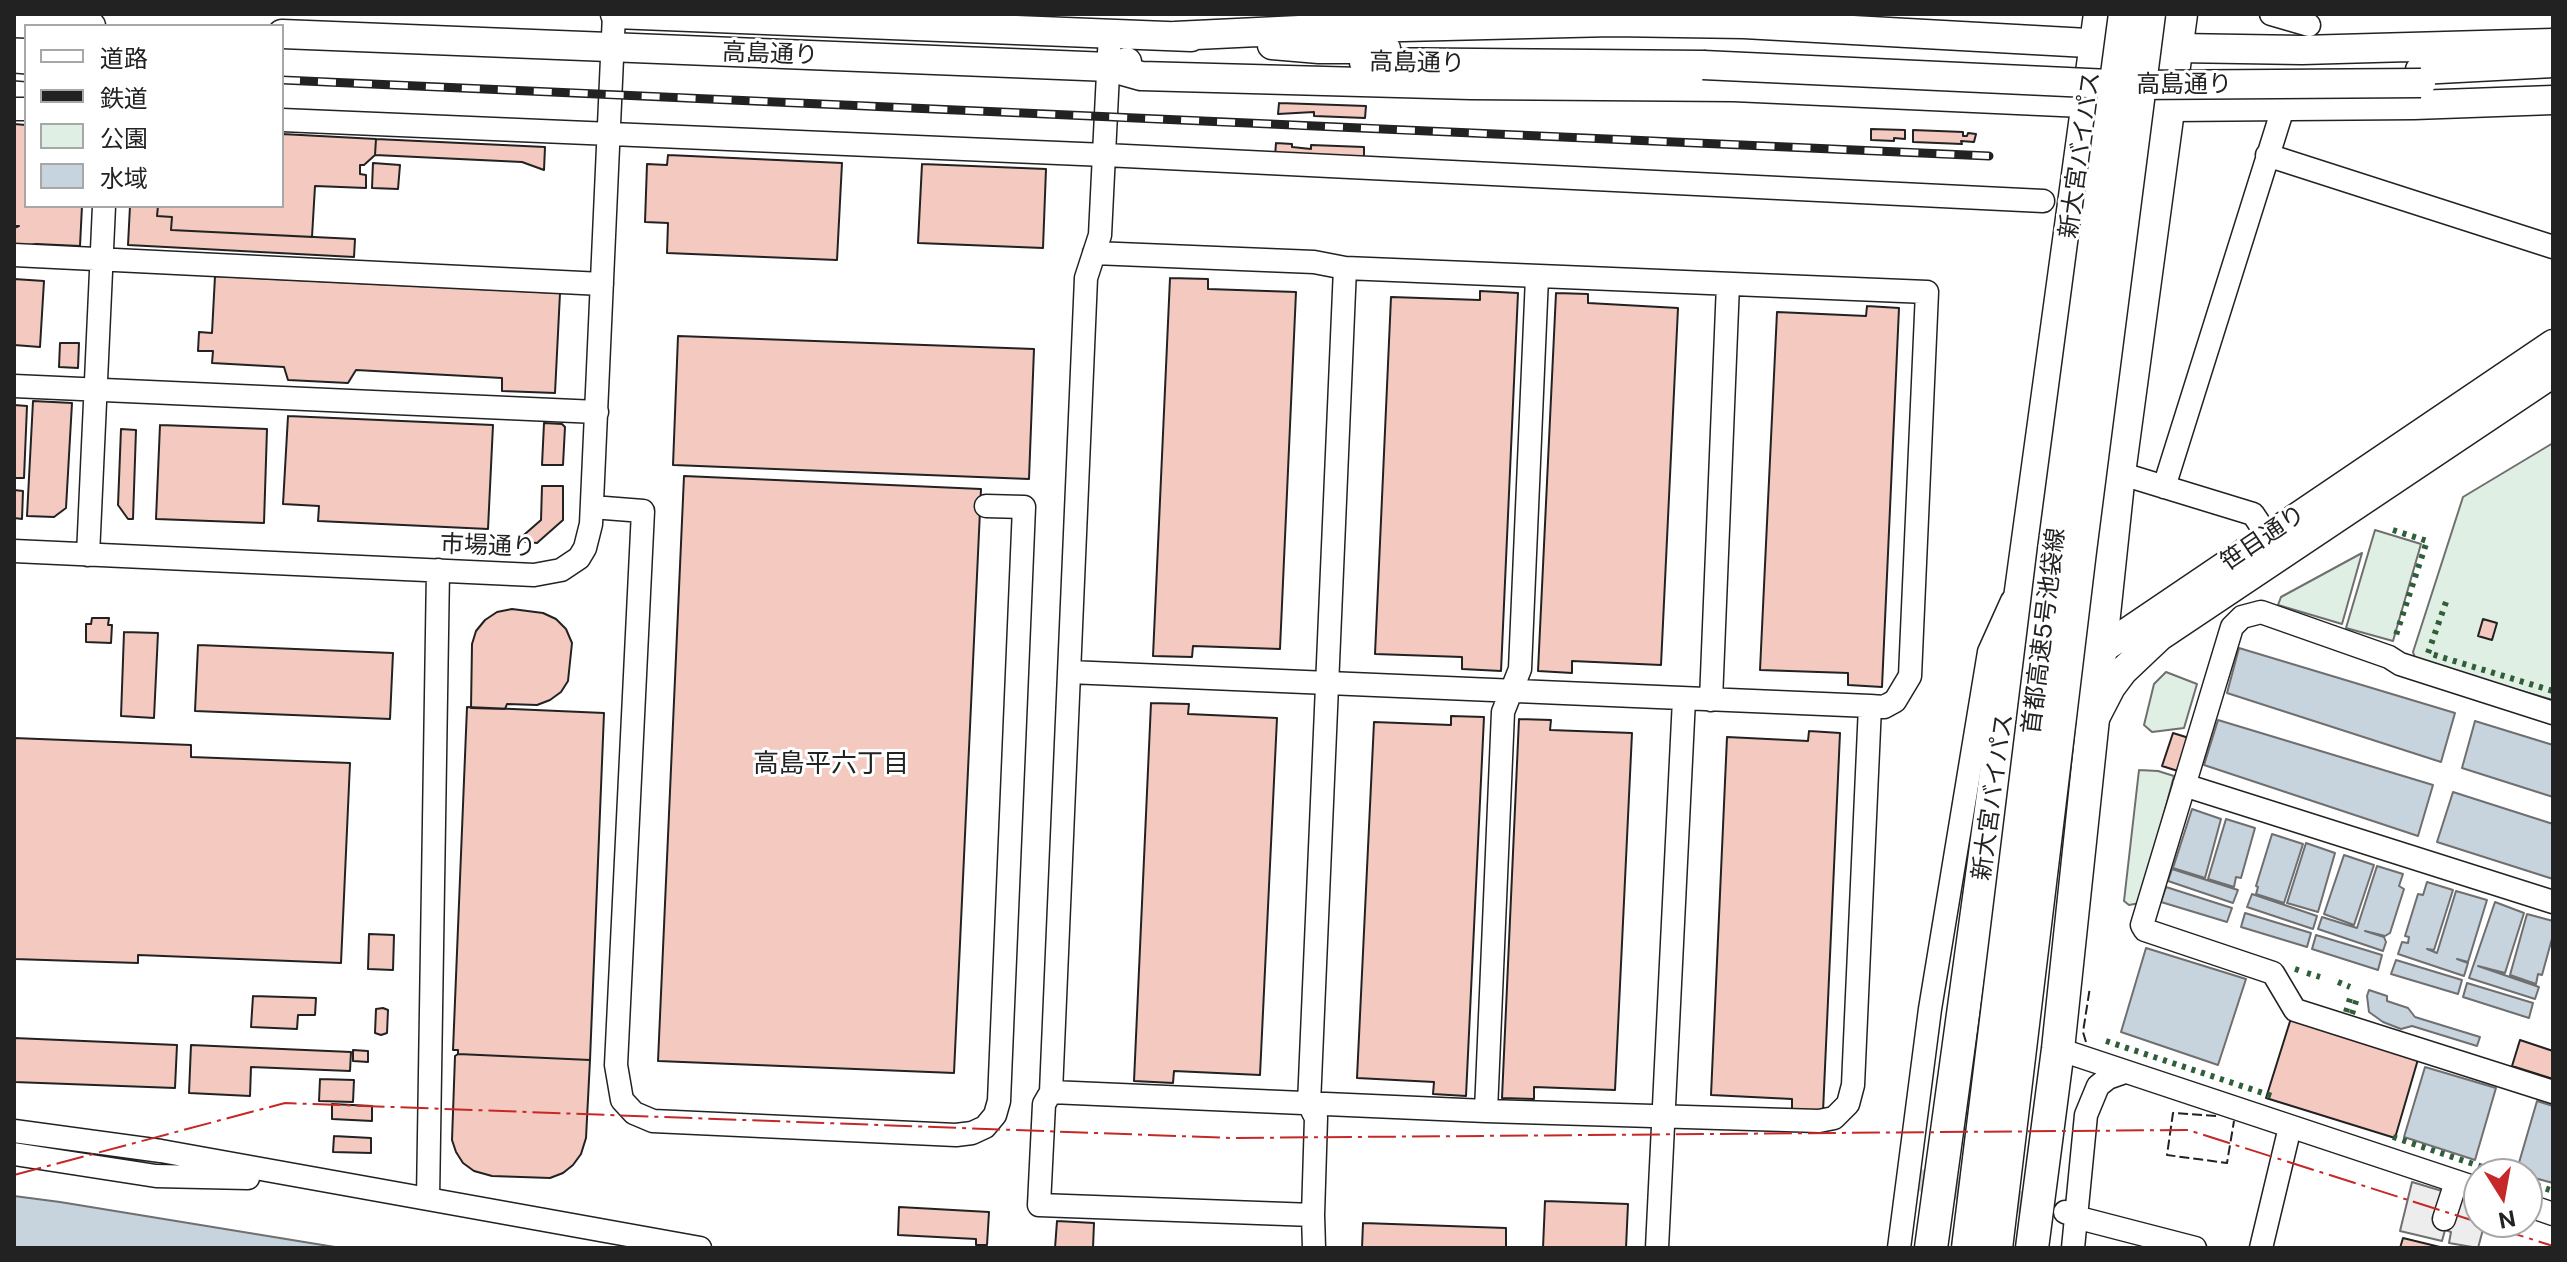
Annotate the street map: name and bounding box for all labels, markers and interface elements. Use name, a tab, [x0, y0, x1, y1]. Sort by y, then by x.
legend	[24, 24, 284, 208]
street label: 高島通り	[722, 38, 818, 70]
text: 道路	[100, 44, 148, 72]
street label: 高島通り	[1369, 48, 1465, 78]
street label: 新大宮バイパス	[2054, 70, 2106, 240]
street label: 高島通り	[2136, 71, 2232, 99]
text: 鉄道	[100, 84, 148, 112]
text: 公園	[100, 124, 148, 152]
text: 水域	[100, 164, 148, 192]
street label: 笹目通り	[2215, 499, 2311, 577]
street label: 首都高速5号池袋線	[2017, 526, 2071, 736]
street label: 市場通り	[440, 530, 536, 562]
street label: 新大宮バイパス	[1967, 712, 2019, 882]
district label: 高島平六丁目	[753, 748, 909, 780]
north arrow	[2463, 1158, 2543, 1238]
text: N	[2496, 1205, 2518, 1234]

